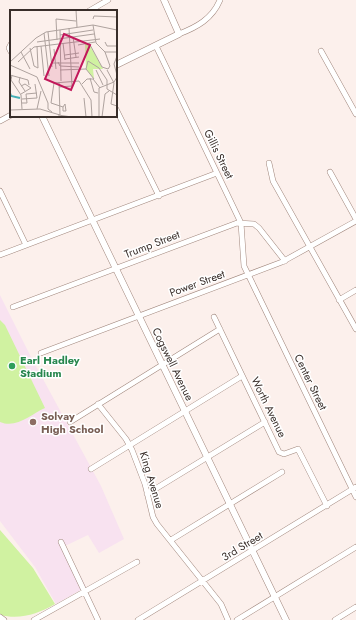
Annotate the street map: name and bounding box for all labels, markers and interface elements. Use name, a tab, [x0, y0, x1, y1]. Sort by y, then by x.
inset map	[10, 10, 117, 117]
street label: Gillis Street	[200, 127, 238, 182]
street label: Trump Street	[122, 226, 182, 262]
street label: Power Street	[167, 265, 227, 300]
street label: Cogswell Avenue	[148, 325, 198, 404]
street label: Center Street	[291, 351, 332, 413]
place label: Earl Hadley Stadium	[20, 352, 80, 381]
marker: Earl Hadley Stadium	[7, 361, 17, 371]
street label: Worth Avenue	[247, 374, 291, 440]
place label: Solvay High School	[41, 408, 103, 437]
marker: Solvay High School	[28, 417, 38, 427]
street label: King Avenue	[136, 450, 168, 511]
street label: 3rd Street	[218, 527, 266, 565]

